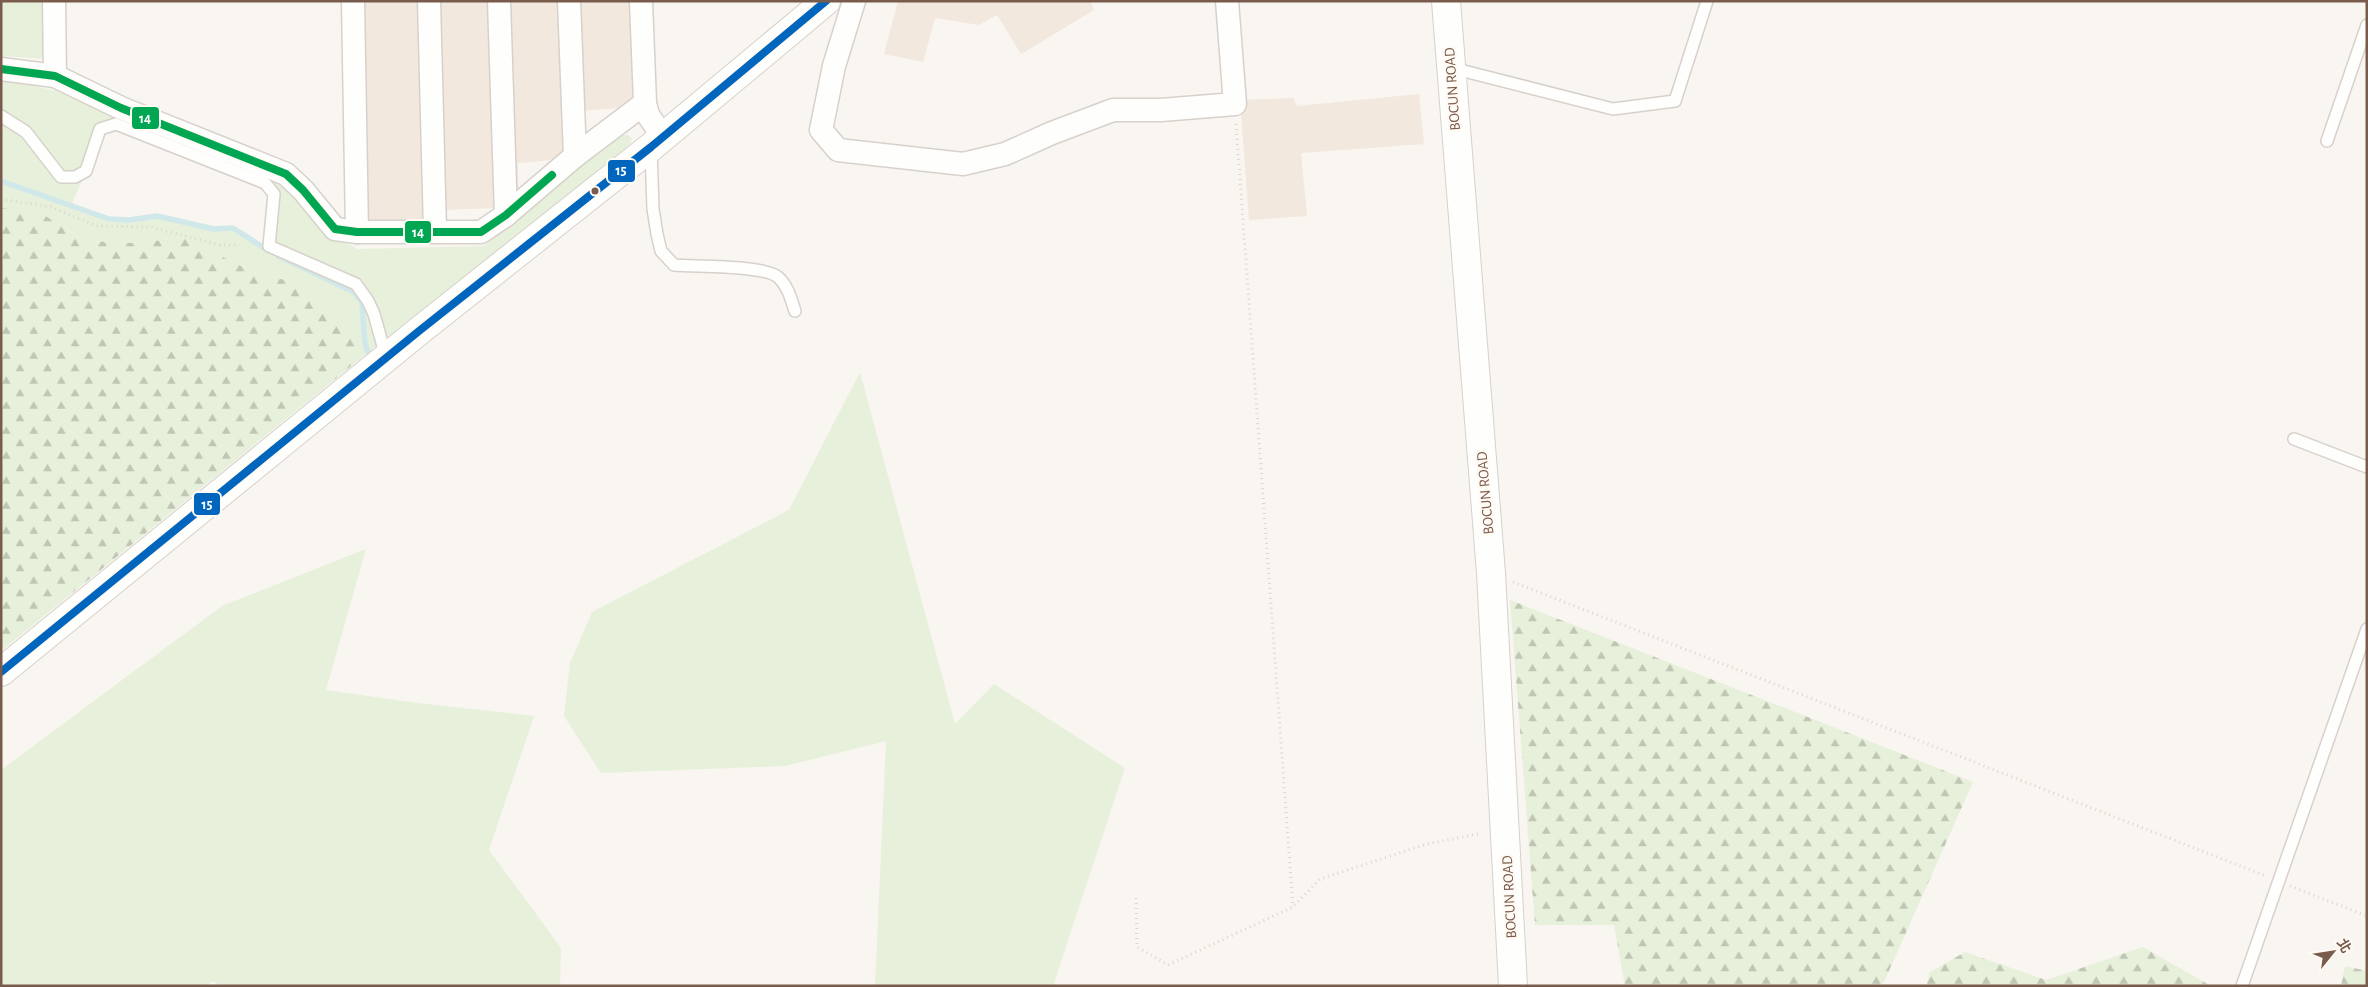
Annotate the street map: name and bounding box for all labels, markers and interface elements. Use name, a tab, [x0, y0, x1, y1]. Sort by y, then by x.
street label: BOCUN ROAD	[1442, 47, 1463, 131]
line badge: 14	[131, 106, 160, 130]
text: 14	[139, 112, 151, 126]
line badge: 15	[607, 159, 636, 183]
text: 15	[615, 164, 627, 178]
unlabelled marker	[590, 186, 600, 196]
line badge: 14	[404, 220, 432, 244]
text: 14	[412, 226, 424, 240]
street label: BOCUN ROAD	[1474, 450, 1497, 535]
line badge: 15	[193, 492, 221, 516]
text: 15	[201, 498, 213, 512]
street label: BOCUN ROAD	[1500, 855, 1519, 939]
north arrow	[2308, 927, 2358, 977]
text: 北	[2334, 936, 2354, 956]

